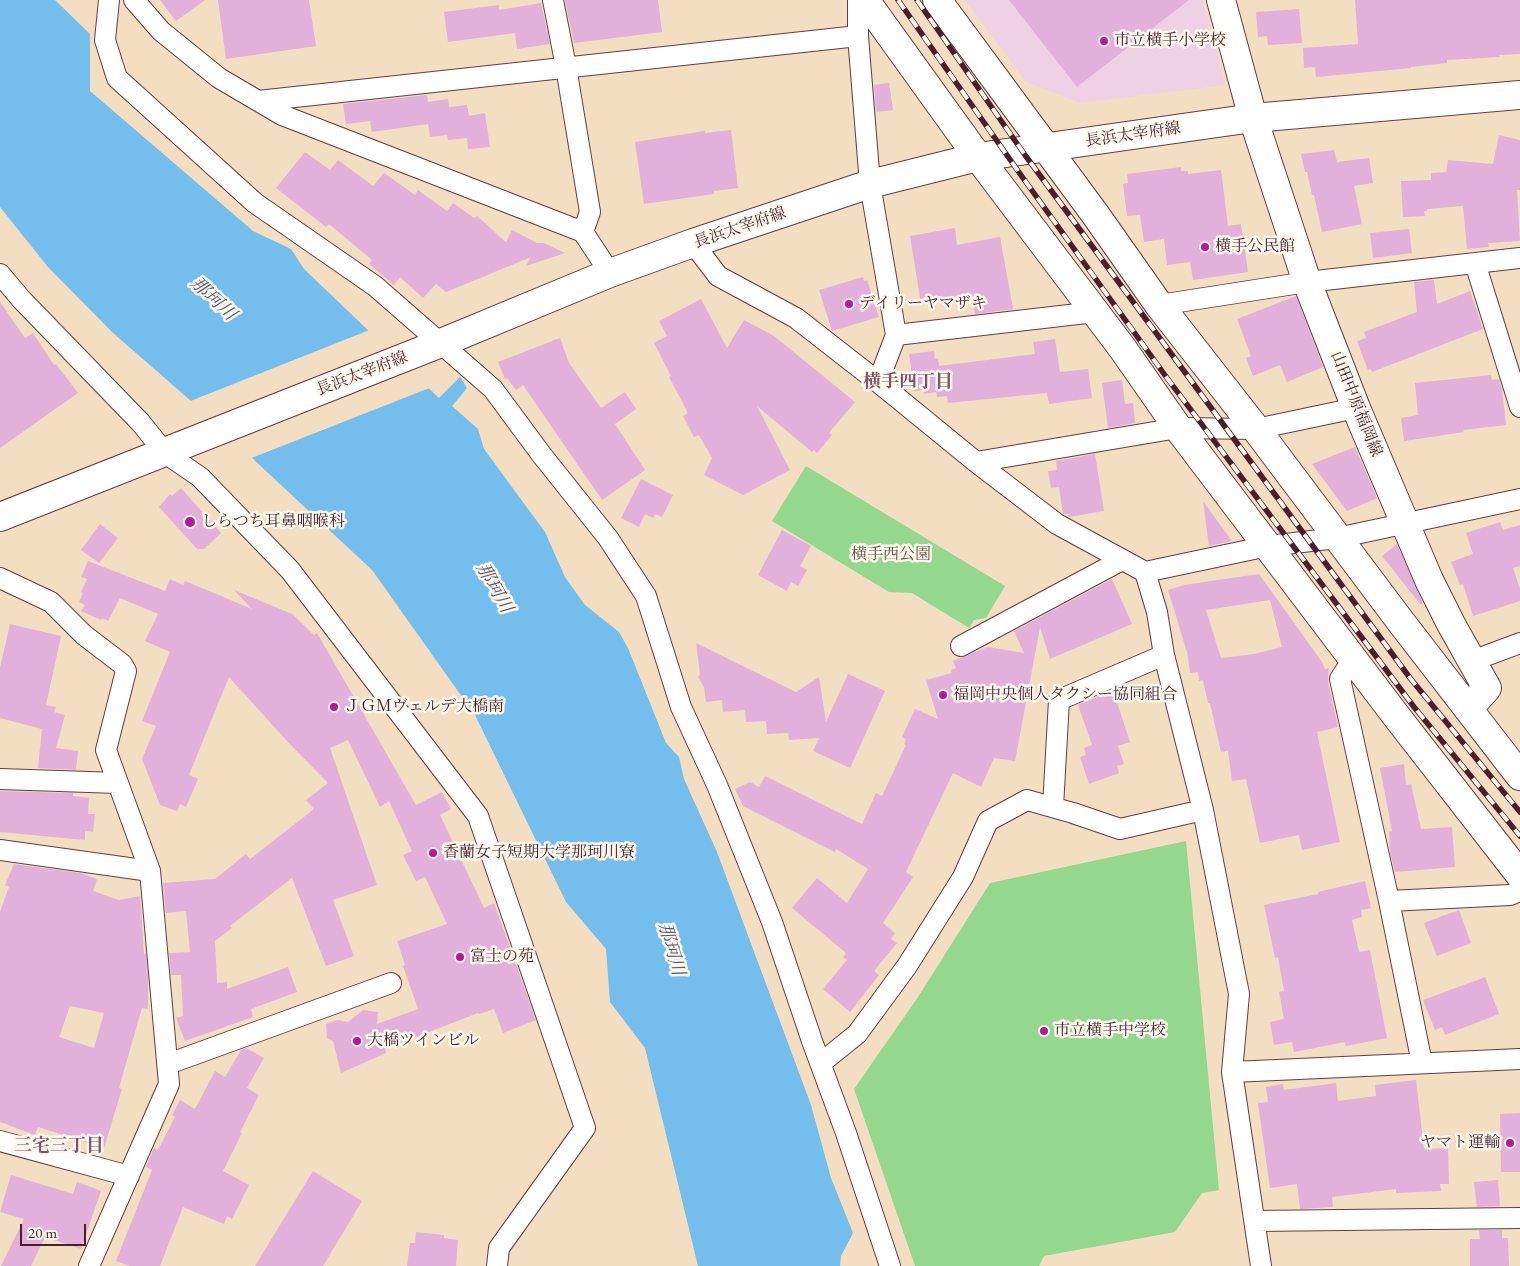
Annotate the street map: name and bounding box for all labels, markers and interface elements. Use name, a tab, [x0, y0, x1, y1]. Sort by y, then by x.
place label: 市立横手小学校	[1114, 31, 1226, 51]
marker: 市立横手小学校	[1098, 35, 1110, 47]
street label: 長浜太宰府線	[1084, 119, 1182, 151]
street label: 長浜太宰府線	[691, 203, 789, 253]
place label: 横手公民館	[1215, 237, 1295, 257]
marker: 横手公民館	[1199, 241, 1211, 253]
water label: 那珂川	[186, 273, 240, 325]
place label: デイリーヤマザキ	[859, 294, 987, 314]
marker: デイリーヤマザキ	[843, 298, 855, 310]
street label: 長浜太宰府線	[314, 348, 410, 400]
street label: 山田中原福岡線	[1326, 348, 1386, 460]
district label: 横手四丁目	[863, 371, 953, 393]
place label: しらつち耳鼻咽喉科	[201, 512, 345, 532]
marker: しらつち耳鼻咽喉科	[183, 515, 197, 529]
park label: 横手西公園	[851, 545, 931, 565]
water label: 那珂川	[471, 559, 517, 617]
place label: 福岡中央個人タクシー協同組合	[953, 685, 1177, 705]
marker: 福岡中央個人タクシー協同組合	[937, 689, 949, 701]
place label: ＪＧＭヴェルデ大橋南	[344, 697, 504, 717]
marker: ＪＧＭヴェルデ大橋南	[328, 701, 340, 713]
place label: 香蘭女子短期大学那珂川寮	[443, 843, 635, 863]
marker: 香蘭女子短期大学那珂川寮	[427, 847, 439, 859]
water label: 那珂川	[653, 920, 689, 978]
place label: 富士の苑	[470, 947, 534, 967]
marker: 富士の苑	[454, 951, 466, 963]
place label: 市立横手中学校	[1054, 1021, 1166, 1041]
marker: 市立横手中学校	[1038, 1025, 1050, 1037]
place label: 大橋ツインビル	[367, 1031, 479, 1051]
marker: 大橋ツインビル	[351, 1035, 363, 1047]
place label: ヤマト運輸	[1420, 1133, 1500, 1153]
district label: 三宅三丁目	[14, 1135, 104, 1157]
marker: ヤマト運輸	[1504, 1137, 1516, 1149]
scale bar	[22, 1214, 89, 1246]
text: 20 m	[28, 1223, 57, 1242]

